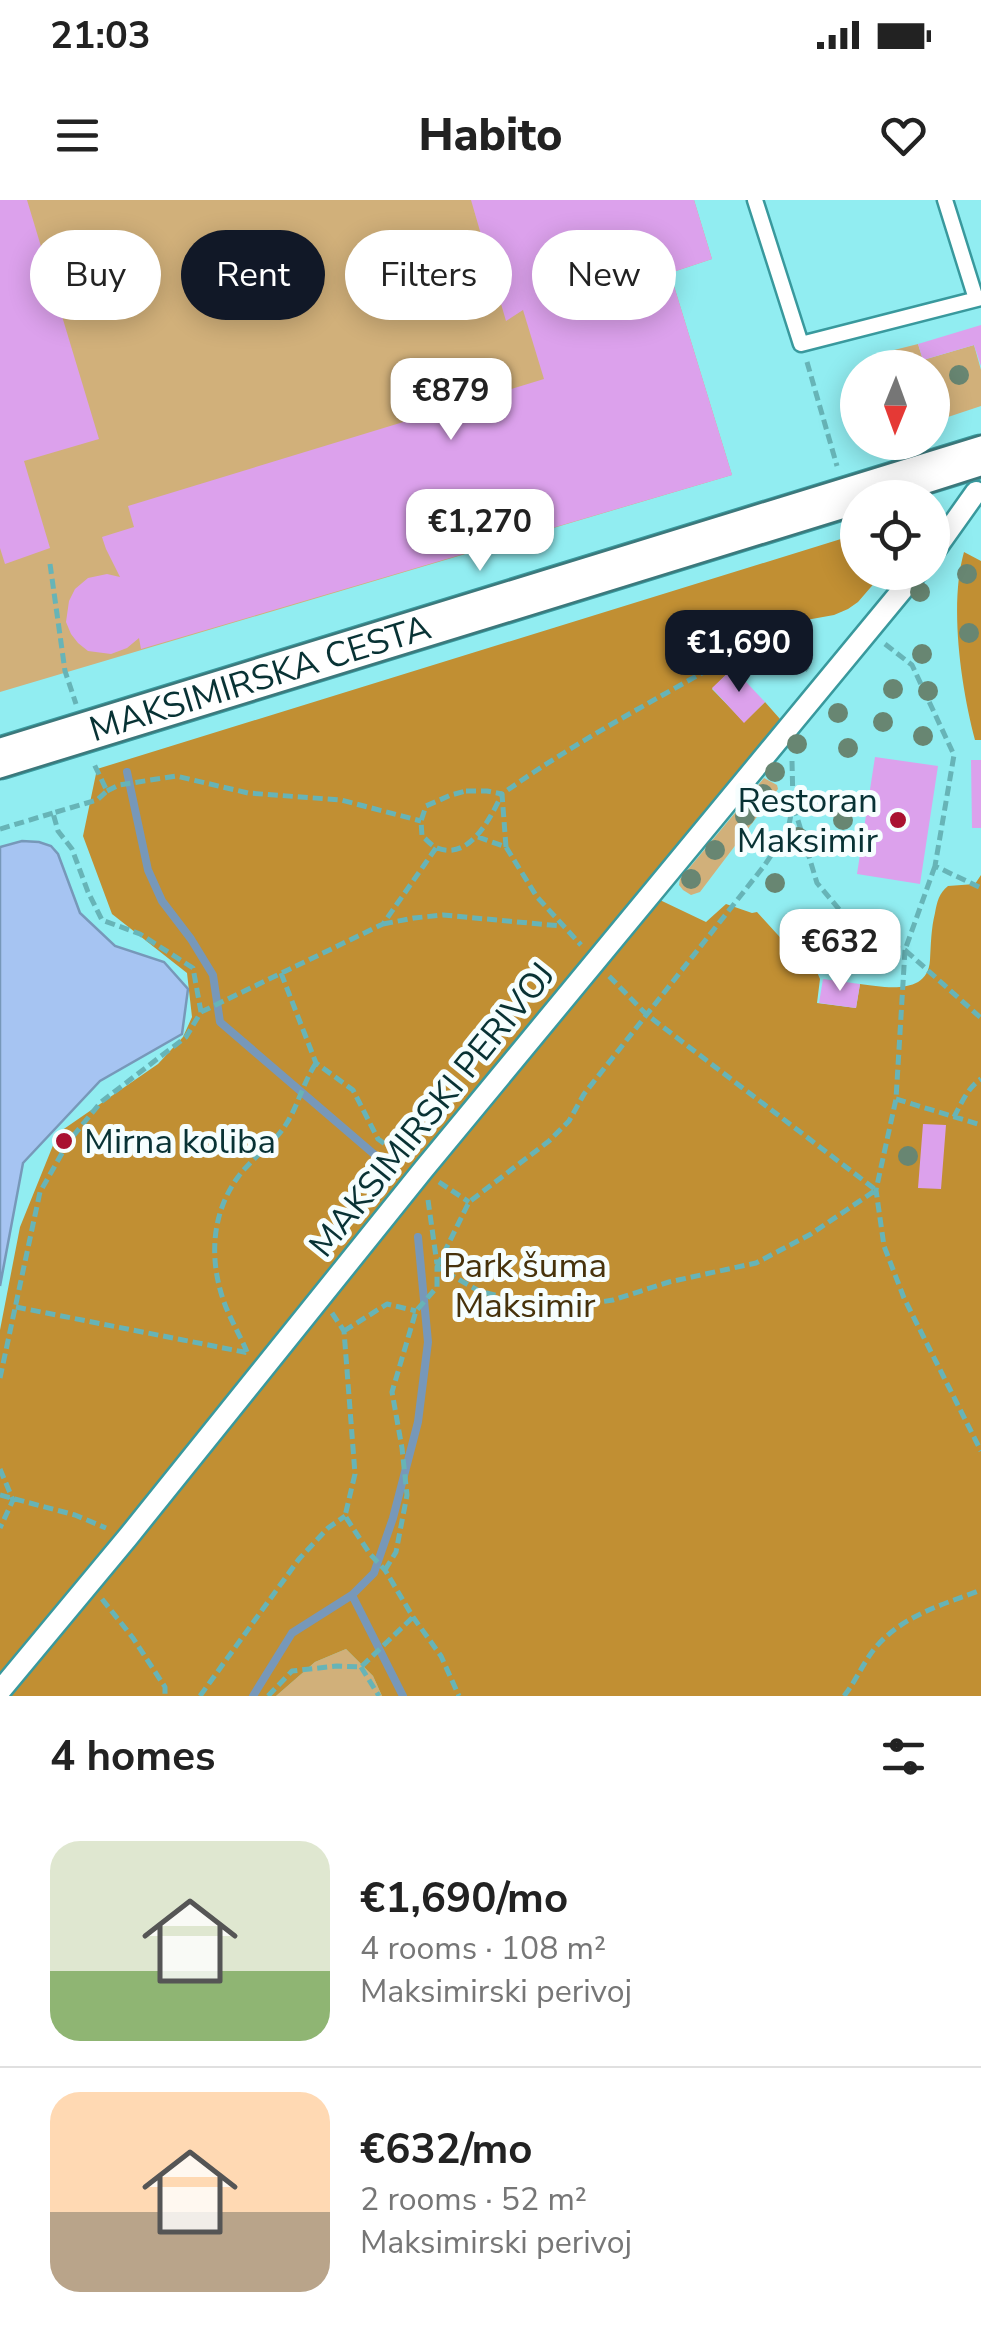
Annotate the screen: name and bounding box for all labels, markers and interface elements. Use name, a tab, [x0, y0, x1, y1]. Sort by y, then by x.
text: 21:03	[50, 10, 151, 61]
text: Habito	[418, 105, 563, 166]
icon: menu	[50, 108, 105, 163]
icon: heart	[876, 108, 931, 163]
chip: Buy	[30, 230, 161, 320]
chip: Rent	[181, 230, 325, 320]
chip: Filters	[345, 230, 512, 320]
chip: New	[532, 230, 676, 320]
north arrow	[840, 350, 950, 460]
map controls	[840, 350, 950, 590]
pin: €879	[392, 358, 510, 443]
text: €879	[413, 369, 489, 412]
button: locate	[840, 480, 950, 590]
pin: €1,270	[399, 489, 561, 574]
text: €1,270	[428, 500, 532, 543]
street label: MAKSIMIRSKA CESTA	[84, 603, 436, 753]
pin: €1,690	[658, 610, 820, 695]
text: €1,690	[687, 621, 791, 664]
place label: Restoran Maksimir	[737, 777, 878, 864]
marker: Restoran Maksimir	[887, 809, 909, 831]
pin: €632	[781, 909, 899, 994]
text: €632	[802, 920, 878, 963]
street label: MAKSIMIRSKI PERIVOJ	[299, 953, 565, 1267]
place label: Mirna koliba	[84, 1118, 276, 1165]
marker: Mirna koliba	[53, 1130, 75, 1152]
park label: Park šuma Maksimir	[443, 1242, 607, 1329]
text: 4 homes	[50, 1728, 215, 1785]
icon: filters	[876, 1729, 931, 1784]
text: €1,690/mo	[360, 1870, 568, 1927]
icon: home	[130, 1881, 250, 2001]
text: 4 rooms · 108 m²	[360, 1927, 606, 1970]
text: Maksimirski perivoj	[360, 1970, 632, 2013]
text: €632/mo	[360, 2121, 532, 2178]
icon: home	[130, 2132, 250, 2252]
text: 2 rooms · 52 m²	[360, 2178, 587, 2221]
text: Maksimirski perivoj	[360, 2221, 632, 2264]

